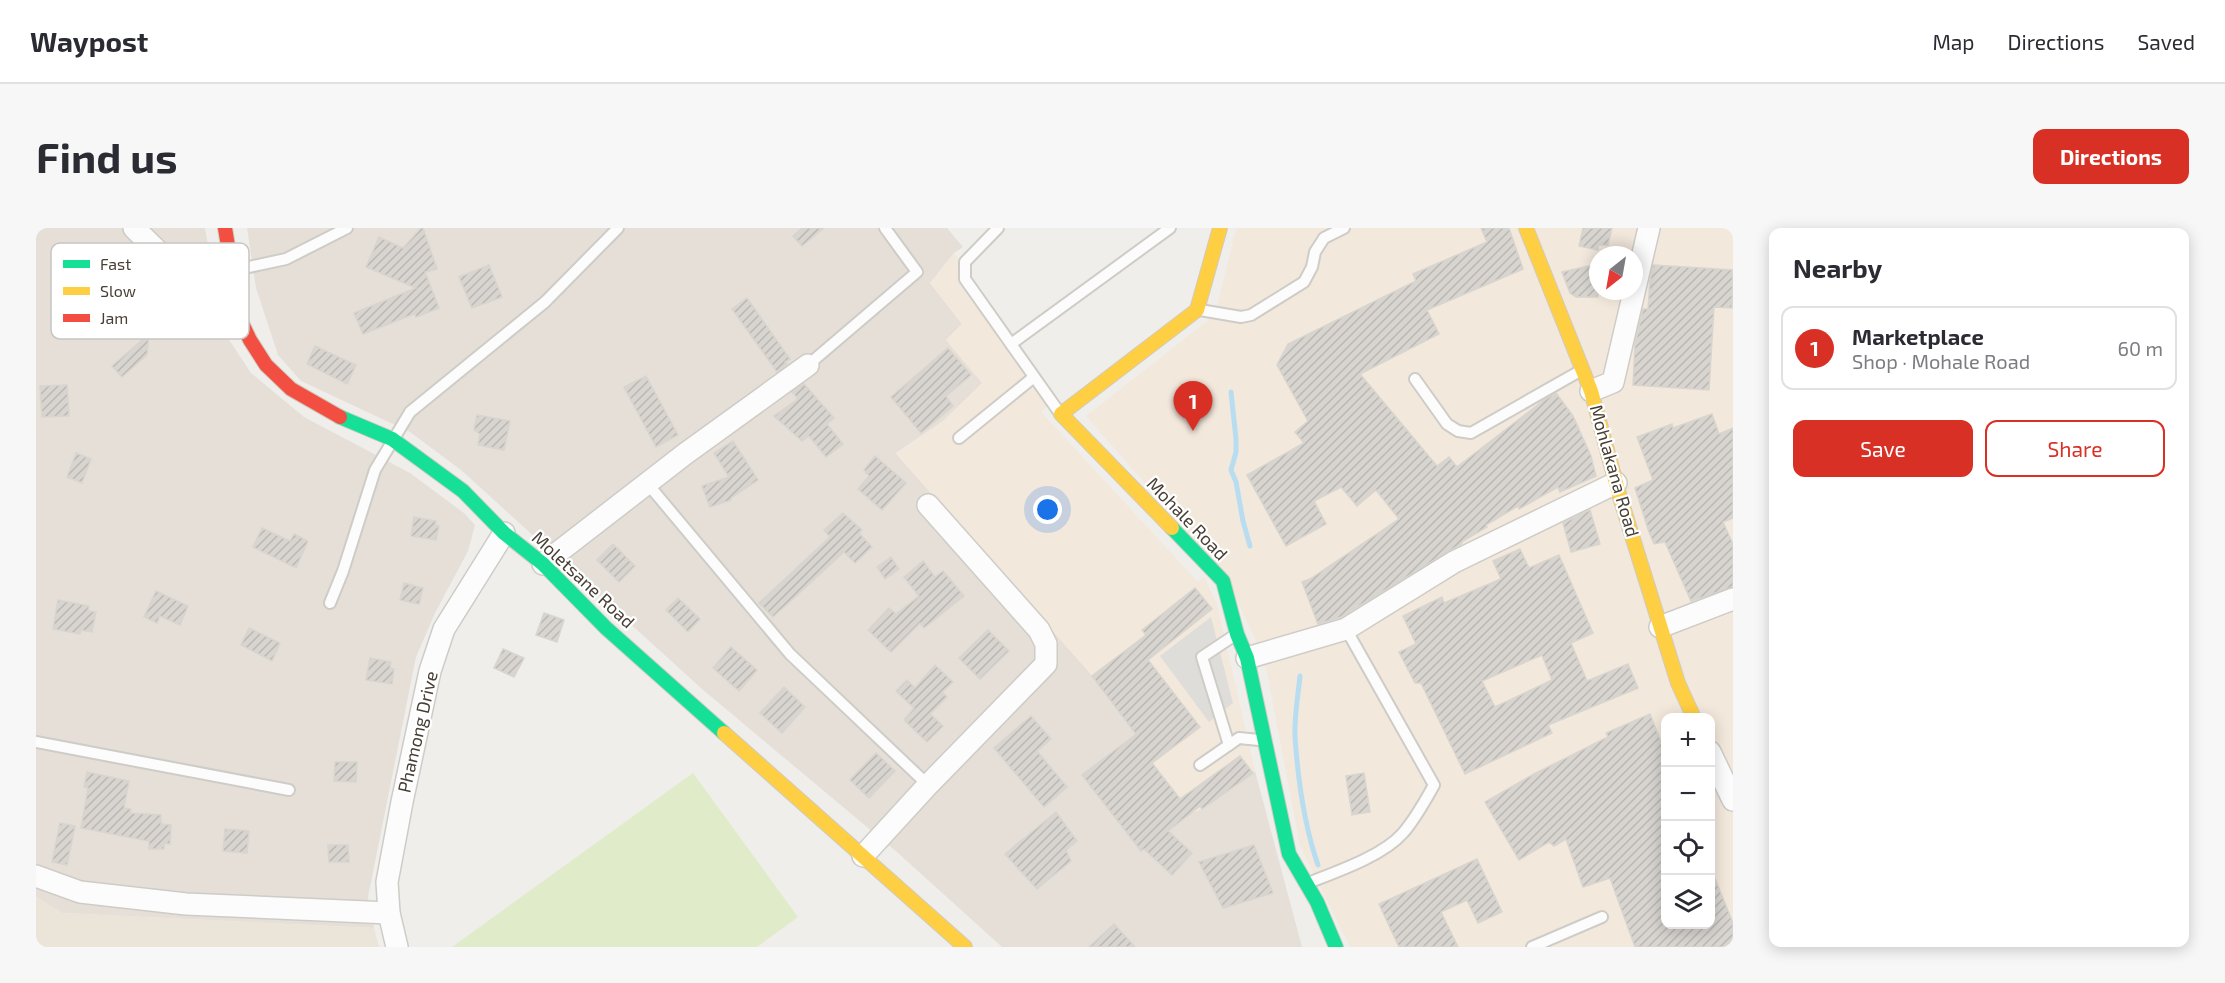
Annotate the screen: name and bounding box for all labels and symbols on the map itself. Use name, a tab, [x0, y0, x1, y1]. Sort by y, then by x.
legend	[51, 243, 249, 339]
north arrow	[1589, 246, 1643, 300]
text: Fast	[100, 254, 131, 273]
text: Slow	[100, 281, 136, 300]
text: Jam	[100, 308, 128, 327]
pin: 1	[1174, 382, 1212, 431]
street label: Mohlakana Road	[1586, 402, 1644, 539]
street label: Mohale Road	[1143, 472, 1233, 564]
your location	[1033, 495, 1062, 524]
street label: Moletsane Road	[528, 526, 640, 632]
street label: Phamong Drive	[392, 669, 442, 795]

